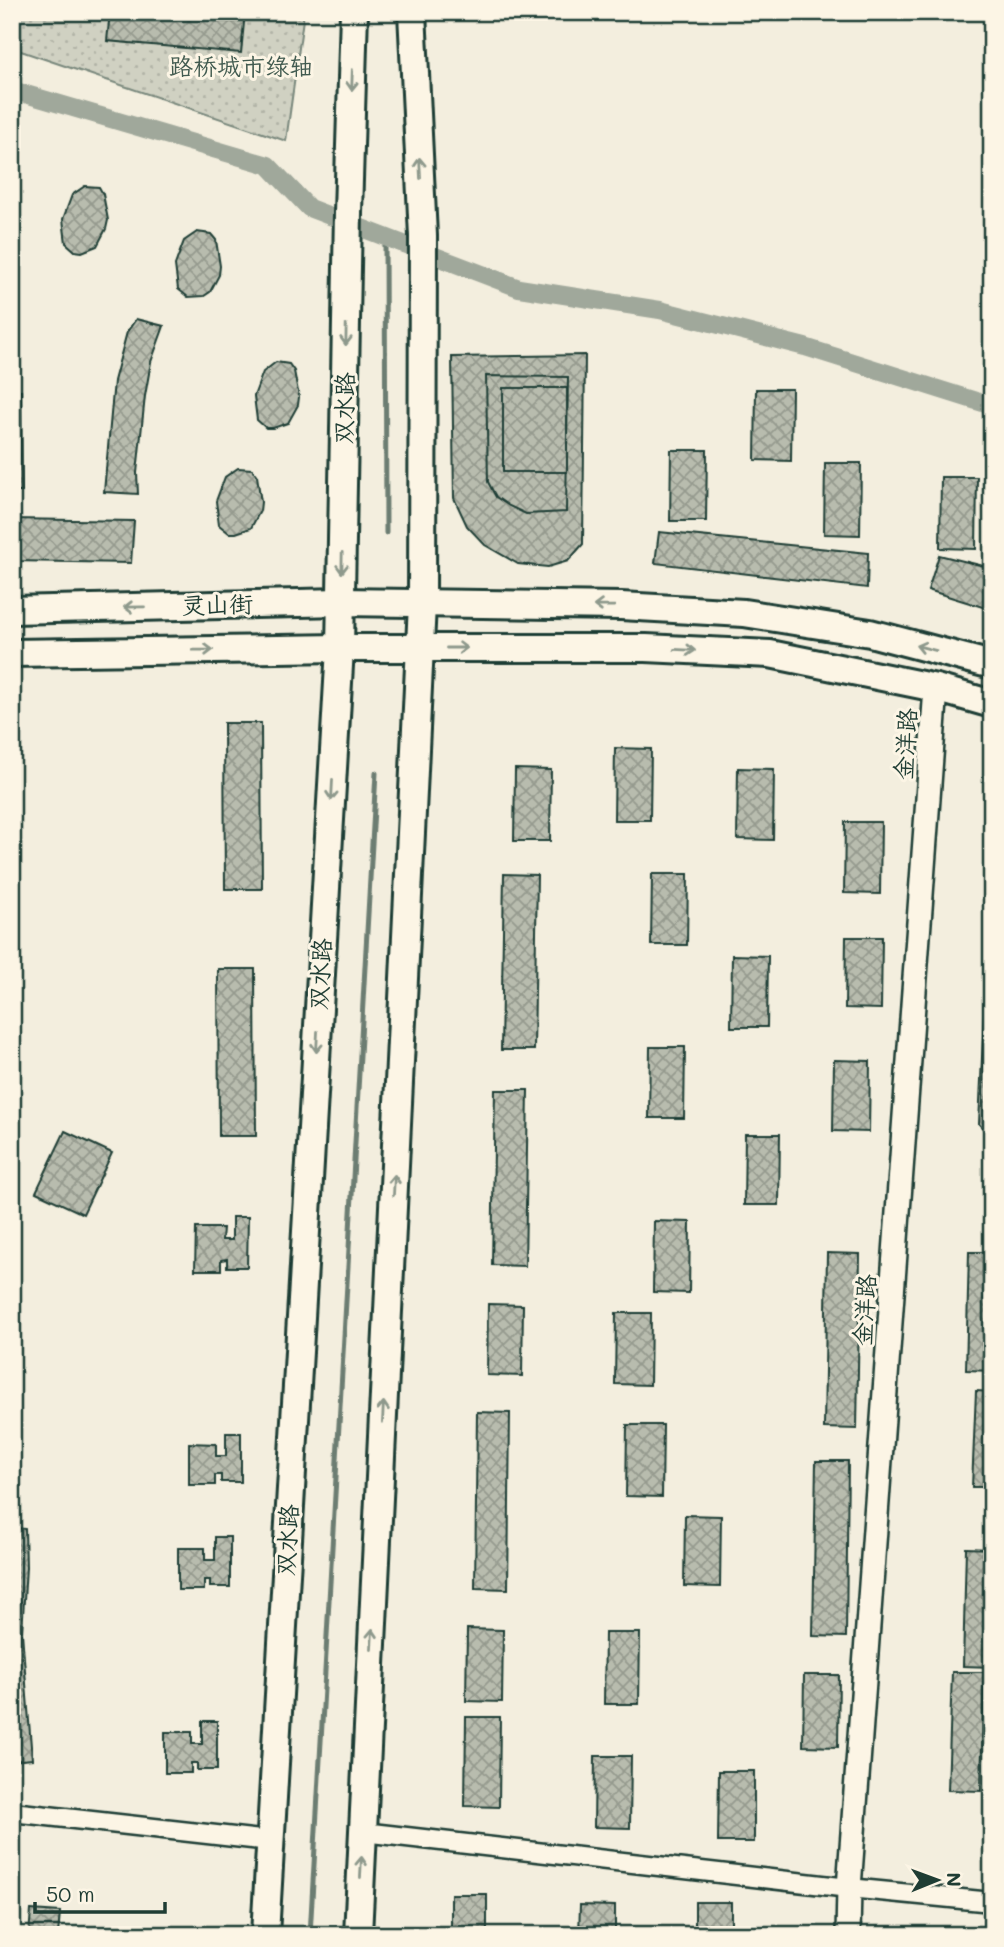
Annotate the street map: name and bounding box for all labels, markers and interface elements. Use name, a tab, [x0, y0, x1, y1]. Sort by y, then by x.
park label: 路桥城市绿轴	[169, 50, 313, 81]
one-way arrow	[346, 69, 359, 92]
one-way arrow	[413, 157, 426, 180]
one-way arrow	[340, 324, 353, 347]
street label: 双水路	[327, 372, 360, 444]
one-way arrow	[335, 551, 349, 574]
street label: 灵山街	[181, 587, 253, 620]
one-way arrow	[593, 599, 616, 613]
one-way arrow	[122, 600, 145, 614]
one-way arrow	[915, 640, 937, 653]
one-way arrow	[446, 641, 469, 655]
one-way arrow	[191, 643, 214, 657]
one-way arrow	[673, 644, 696, 657]
street label: 金洋路	[887, 707, 922, 781]
one-way arrow	[325, 778, 338, 801]
street label: 双水路	[302, 937, 337, 1011]
one-way arrow	[310, 1030, 323, 1052]
one-way arrow	[388, 1174, 401, 1197]
street label: 金洋路	[846, 1273, 881, 1347]
one-way arrow	[377, 1401, 390, 1424]
street label: 双水路	[269, 1503, 304, 1577]
one-way arrow	[366, 1628, 379, 1651]
north arrow	[902, 1846, 972, 1916]
one-way arrow	[355, 1856, 368, 1878]
scale bar	[35, 1870, 164, 1914]
text: N	[942, 1872, 967, 1887]
text: 50 m	[46, 1880, 95, 1907]

